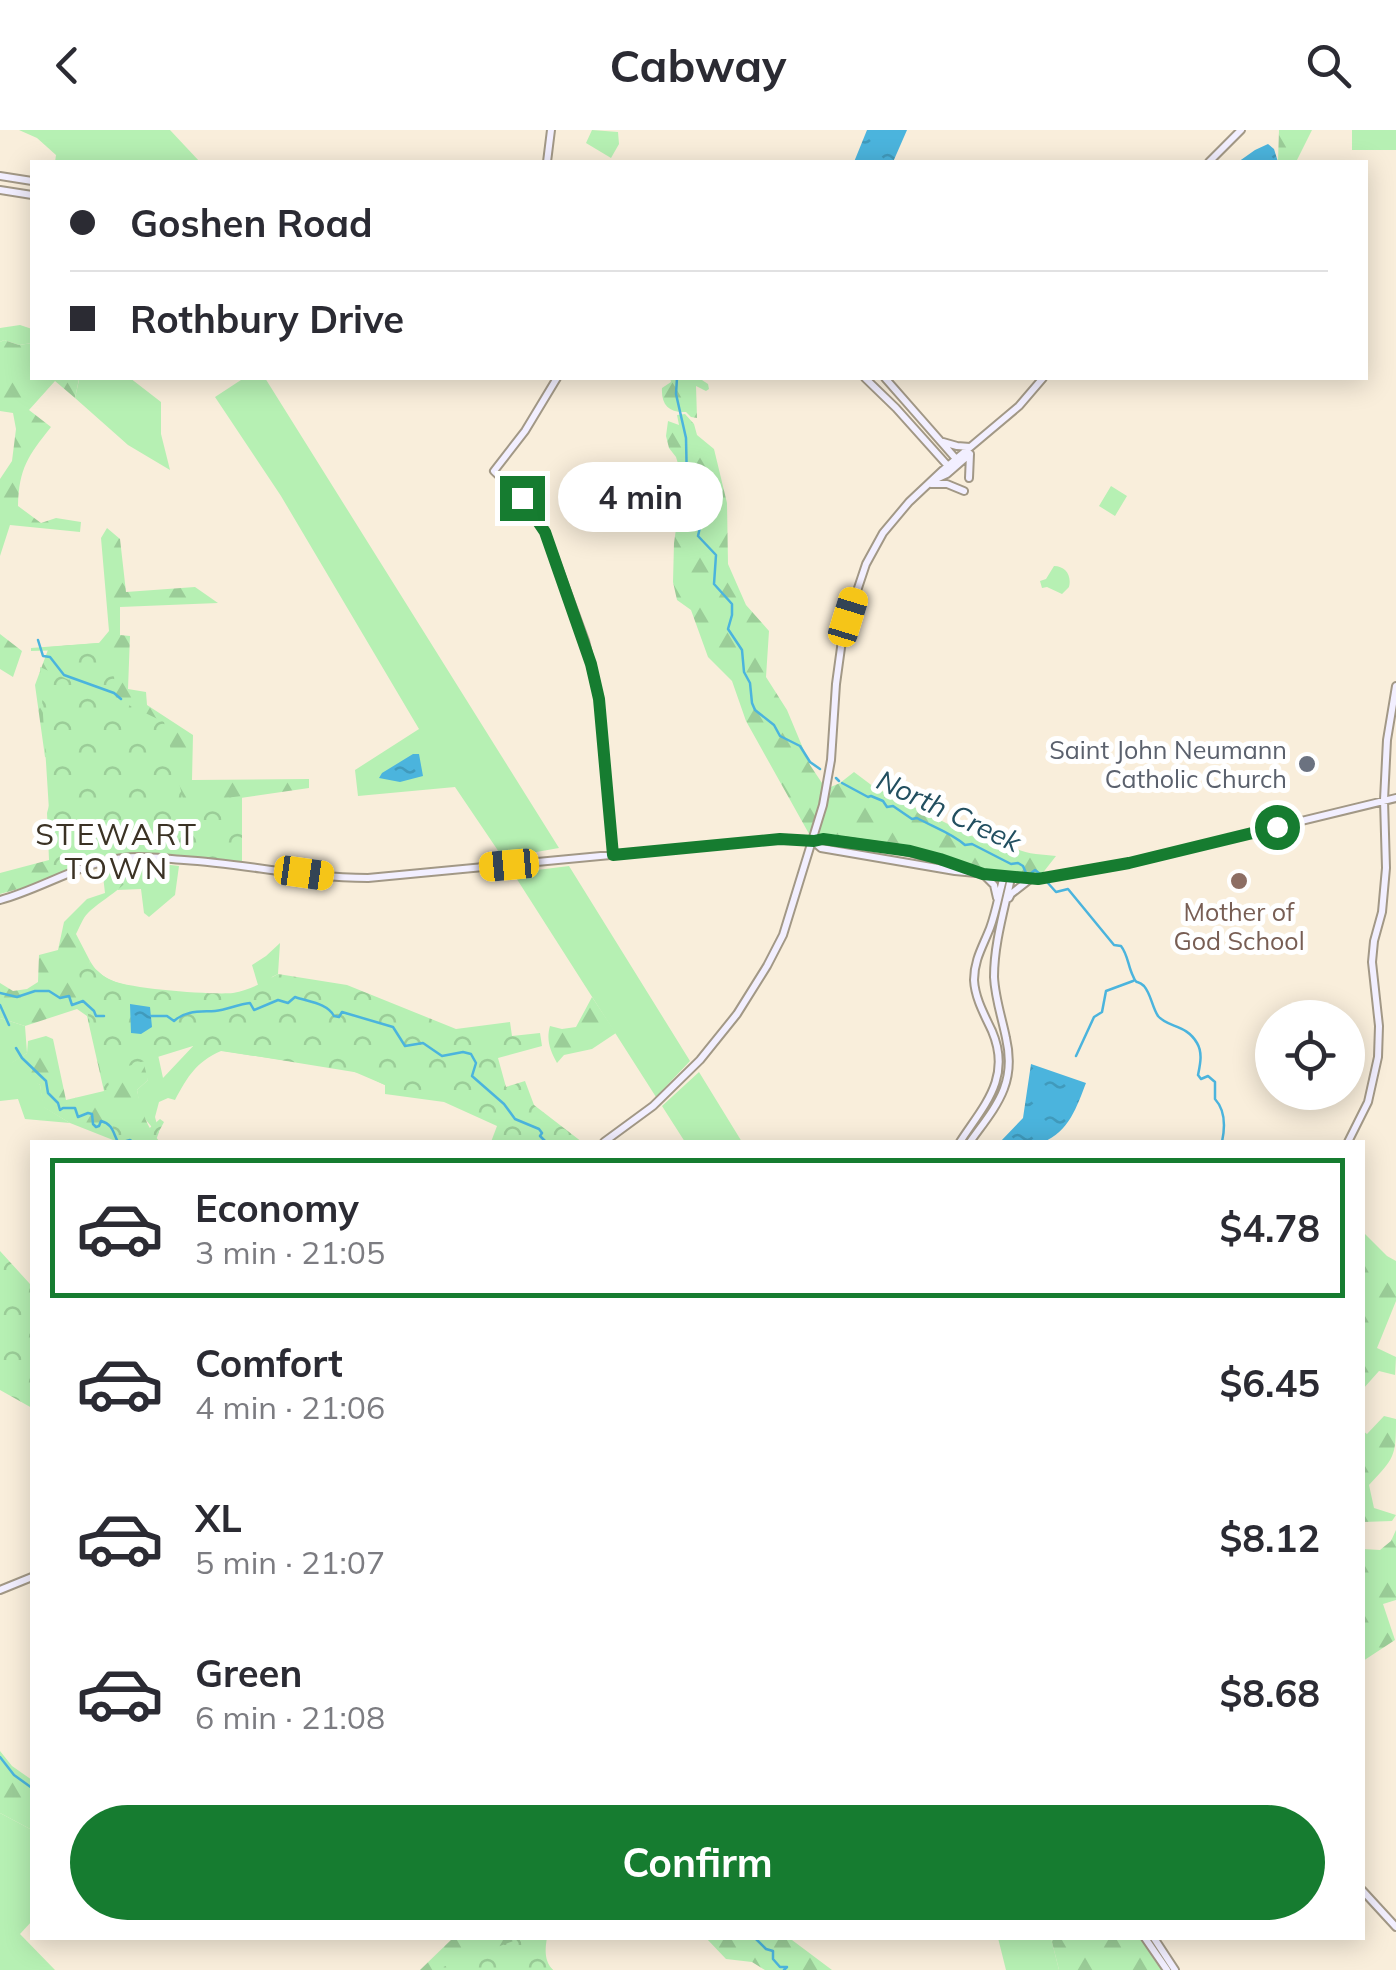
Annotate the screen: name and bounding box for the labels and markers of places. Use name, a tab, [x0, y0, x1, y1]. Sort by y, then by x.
place label: Saint John Neumann Catholic Church	[1049, 734, 1287, 794]
marker: Saint John Neumann Catholic Church	[1296, 753, 1318, 775]
marker: Mother of God School	[1228, 870, 1250, 892]
place label: Mother of God School	[1173, 896, 1305, 956]

